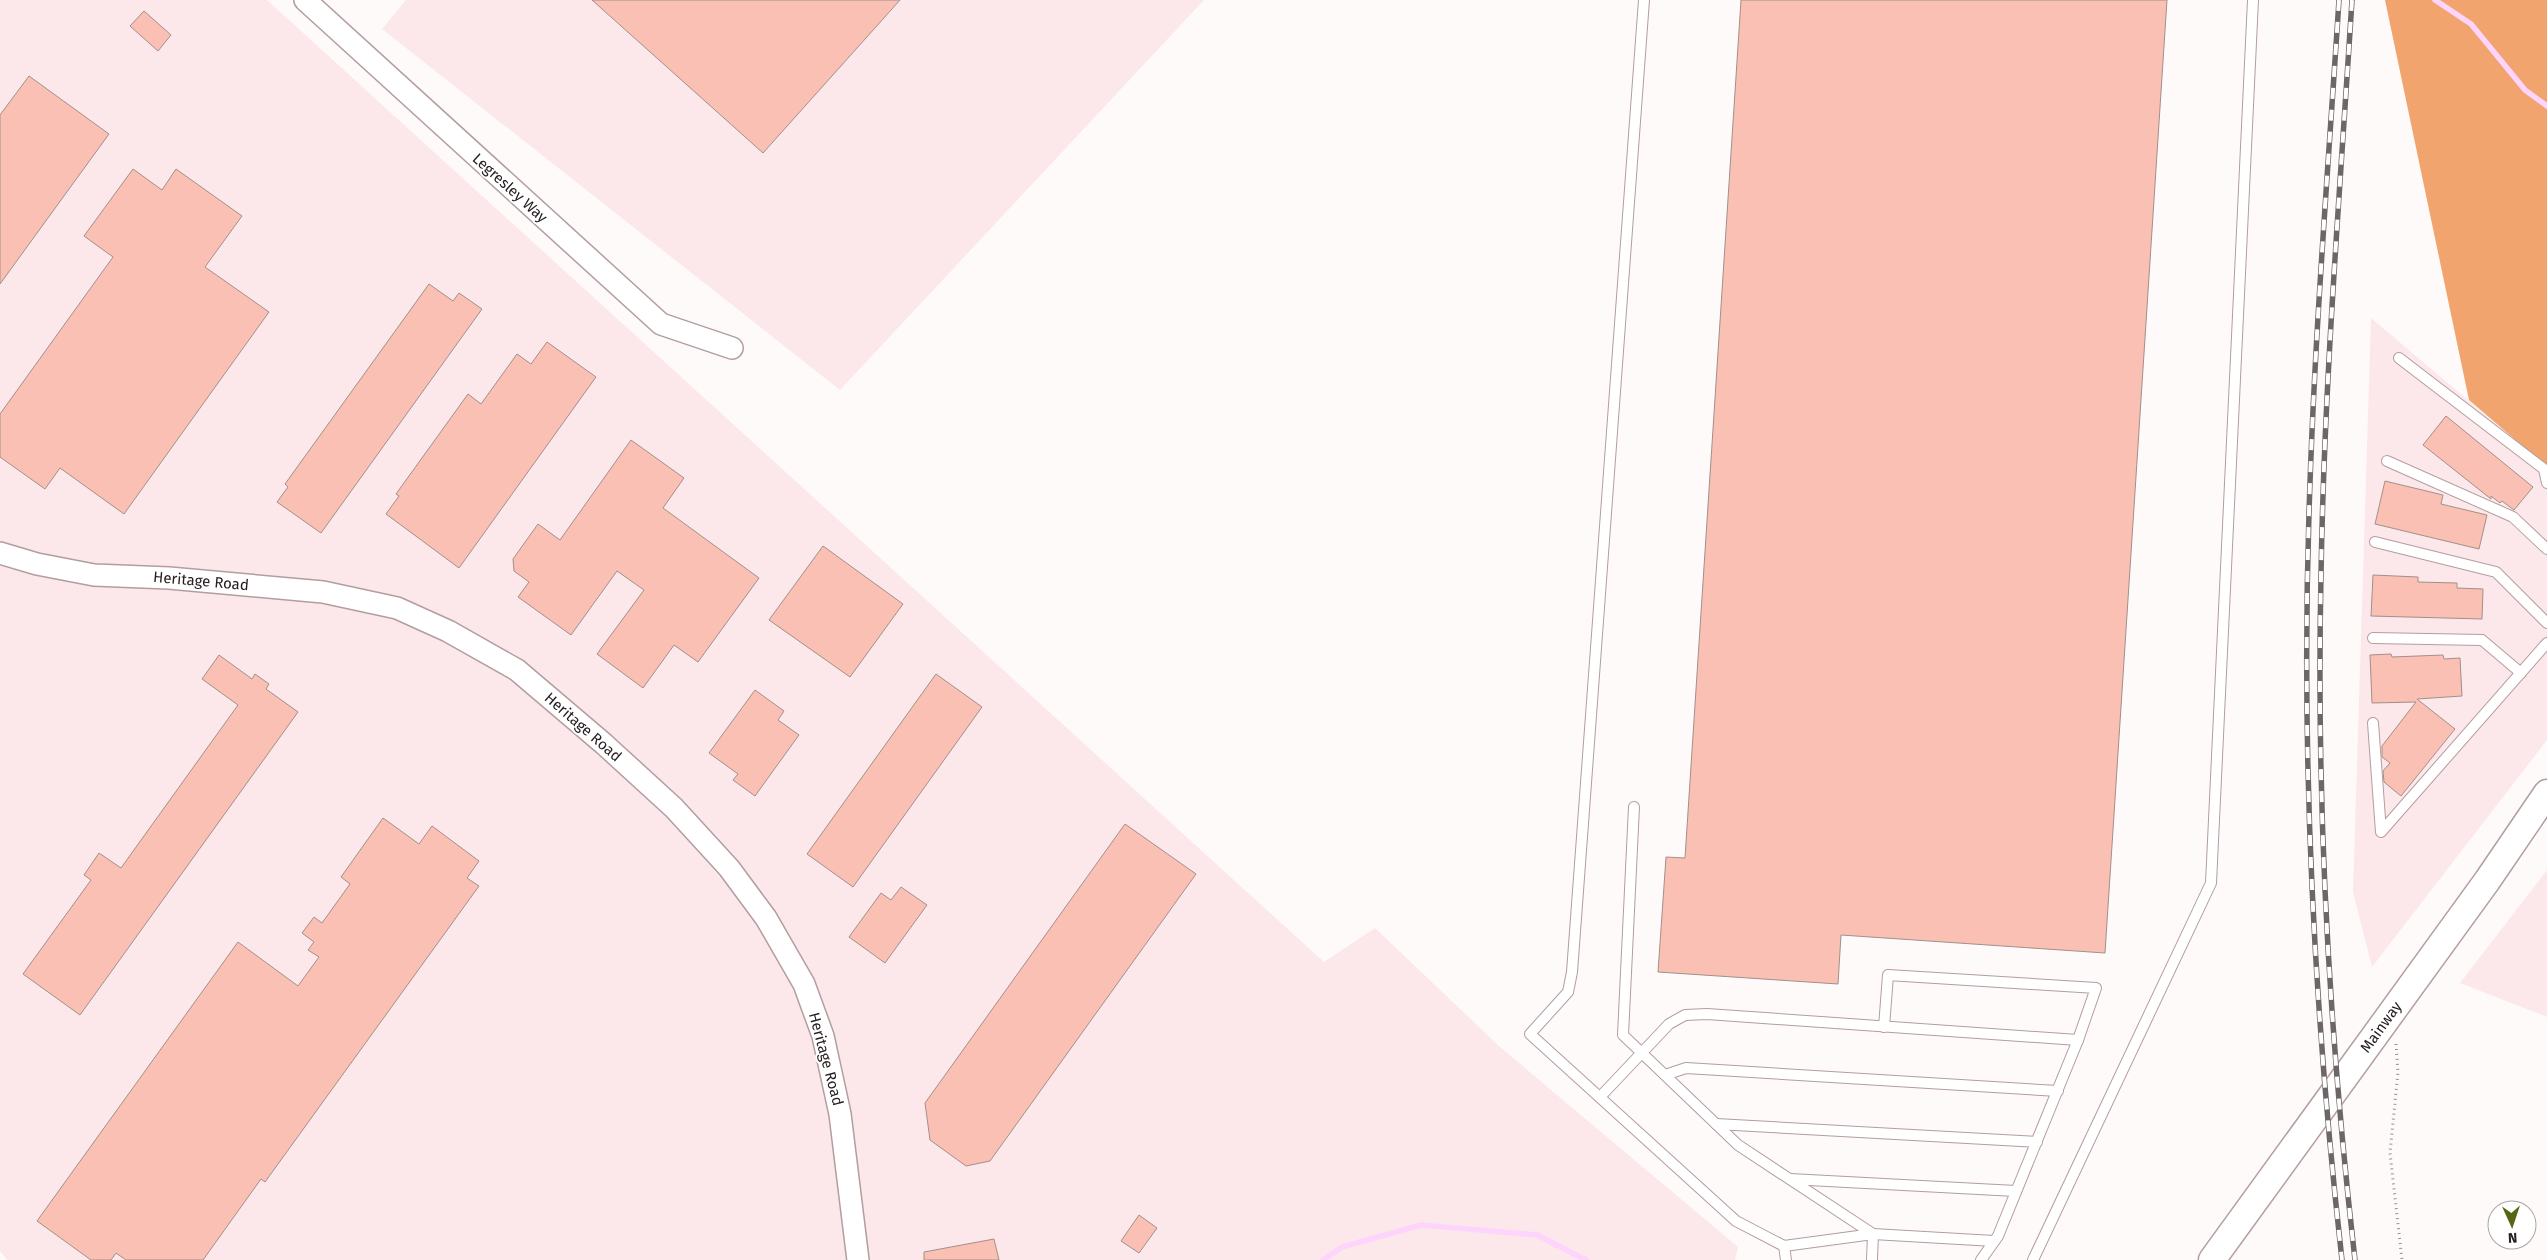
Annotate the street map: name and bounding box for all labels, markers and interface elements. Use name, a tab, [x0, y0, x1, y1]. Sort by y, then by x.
street label: Legresley Way	[469, 150, 552, 227]
street label: Heritage Road	[152, 568, 250, 594]
street label: Heritage Road	[541, 689, 625, 765]
street label: Mainway	[2356, 997, 2406, 1056]
street label: Heritage Road	[805, 1010, 847, 1108]
north arrow	[2487, 1200, 2537, 1250]
text: N	[2508, 1229, 2518, 1246]

